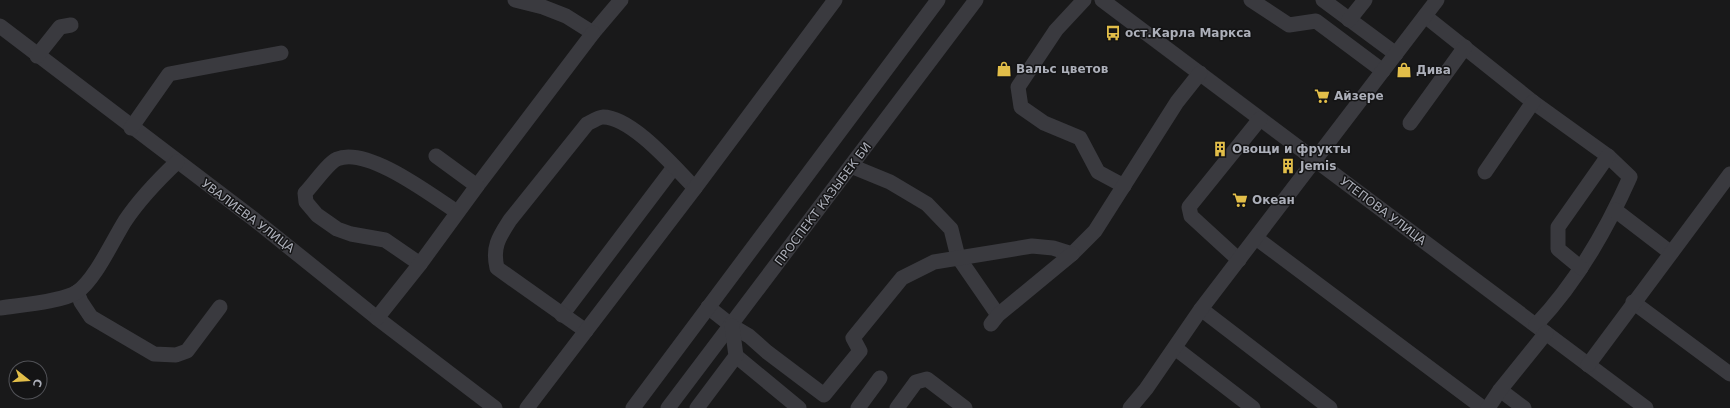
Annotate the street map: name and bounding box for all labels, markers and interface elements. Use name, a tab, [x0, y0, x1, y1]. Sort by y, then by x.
bus stop icon: ост.Карла Маркса	[1104, 24, 1122, 42]
place label: ост.Карла Маркса	[1125, 26, 1251, 40]
shop icon: Вальс цветов	[995, 60, 1013, 78]
shop icon: Дива	[1395, 61, 1413, 79]
place label: Вальс цветов	[1016, 62, 1109, 76]
place label: Дива	[1416, 63, 1451, 77]
supermarket icon: Айзере	[1313, 87, 1331, 105]
place label: Айзере	[1334, 89, 1384, 103]
street label: ПРОСПЕКТ КАЗЫБЕК БИ	[772, 140, 874, 268]
building icon: Овощи и фрукты	[1211, 140, 1229, 158]
place label: Овощи и фрукты	[1232, 142, 1351, 156]
building icon: Jemis	[1279, 157, 1297, 175]
place label: Jemis	[1299, 159, 1336, 173]
street label: УТЕПОВА УЛИЦА	[1337, 174, 1429, 248]
street label: УВАЛИЕВА УЛИЦА	[199, 177, 298, 256]
supermarket icon: Океан	[1231, 191, 1249, 209]
place label: Океан	[1252, 193, 1295, 207]
north arrow	[8, 360, 48, 400]
text: С	[30, 377, 44, 389]

